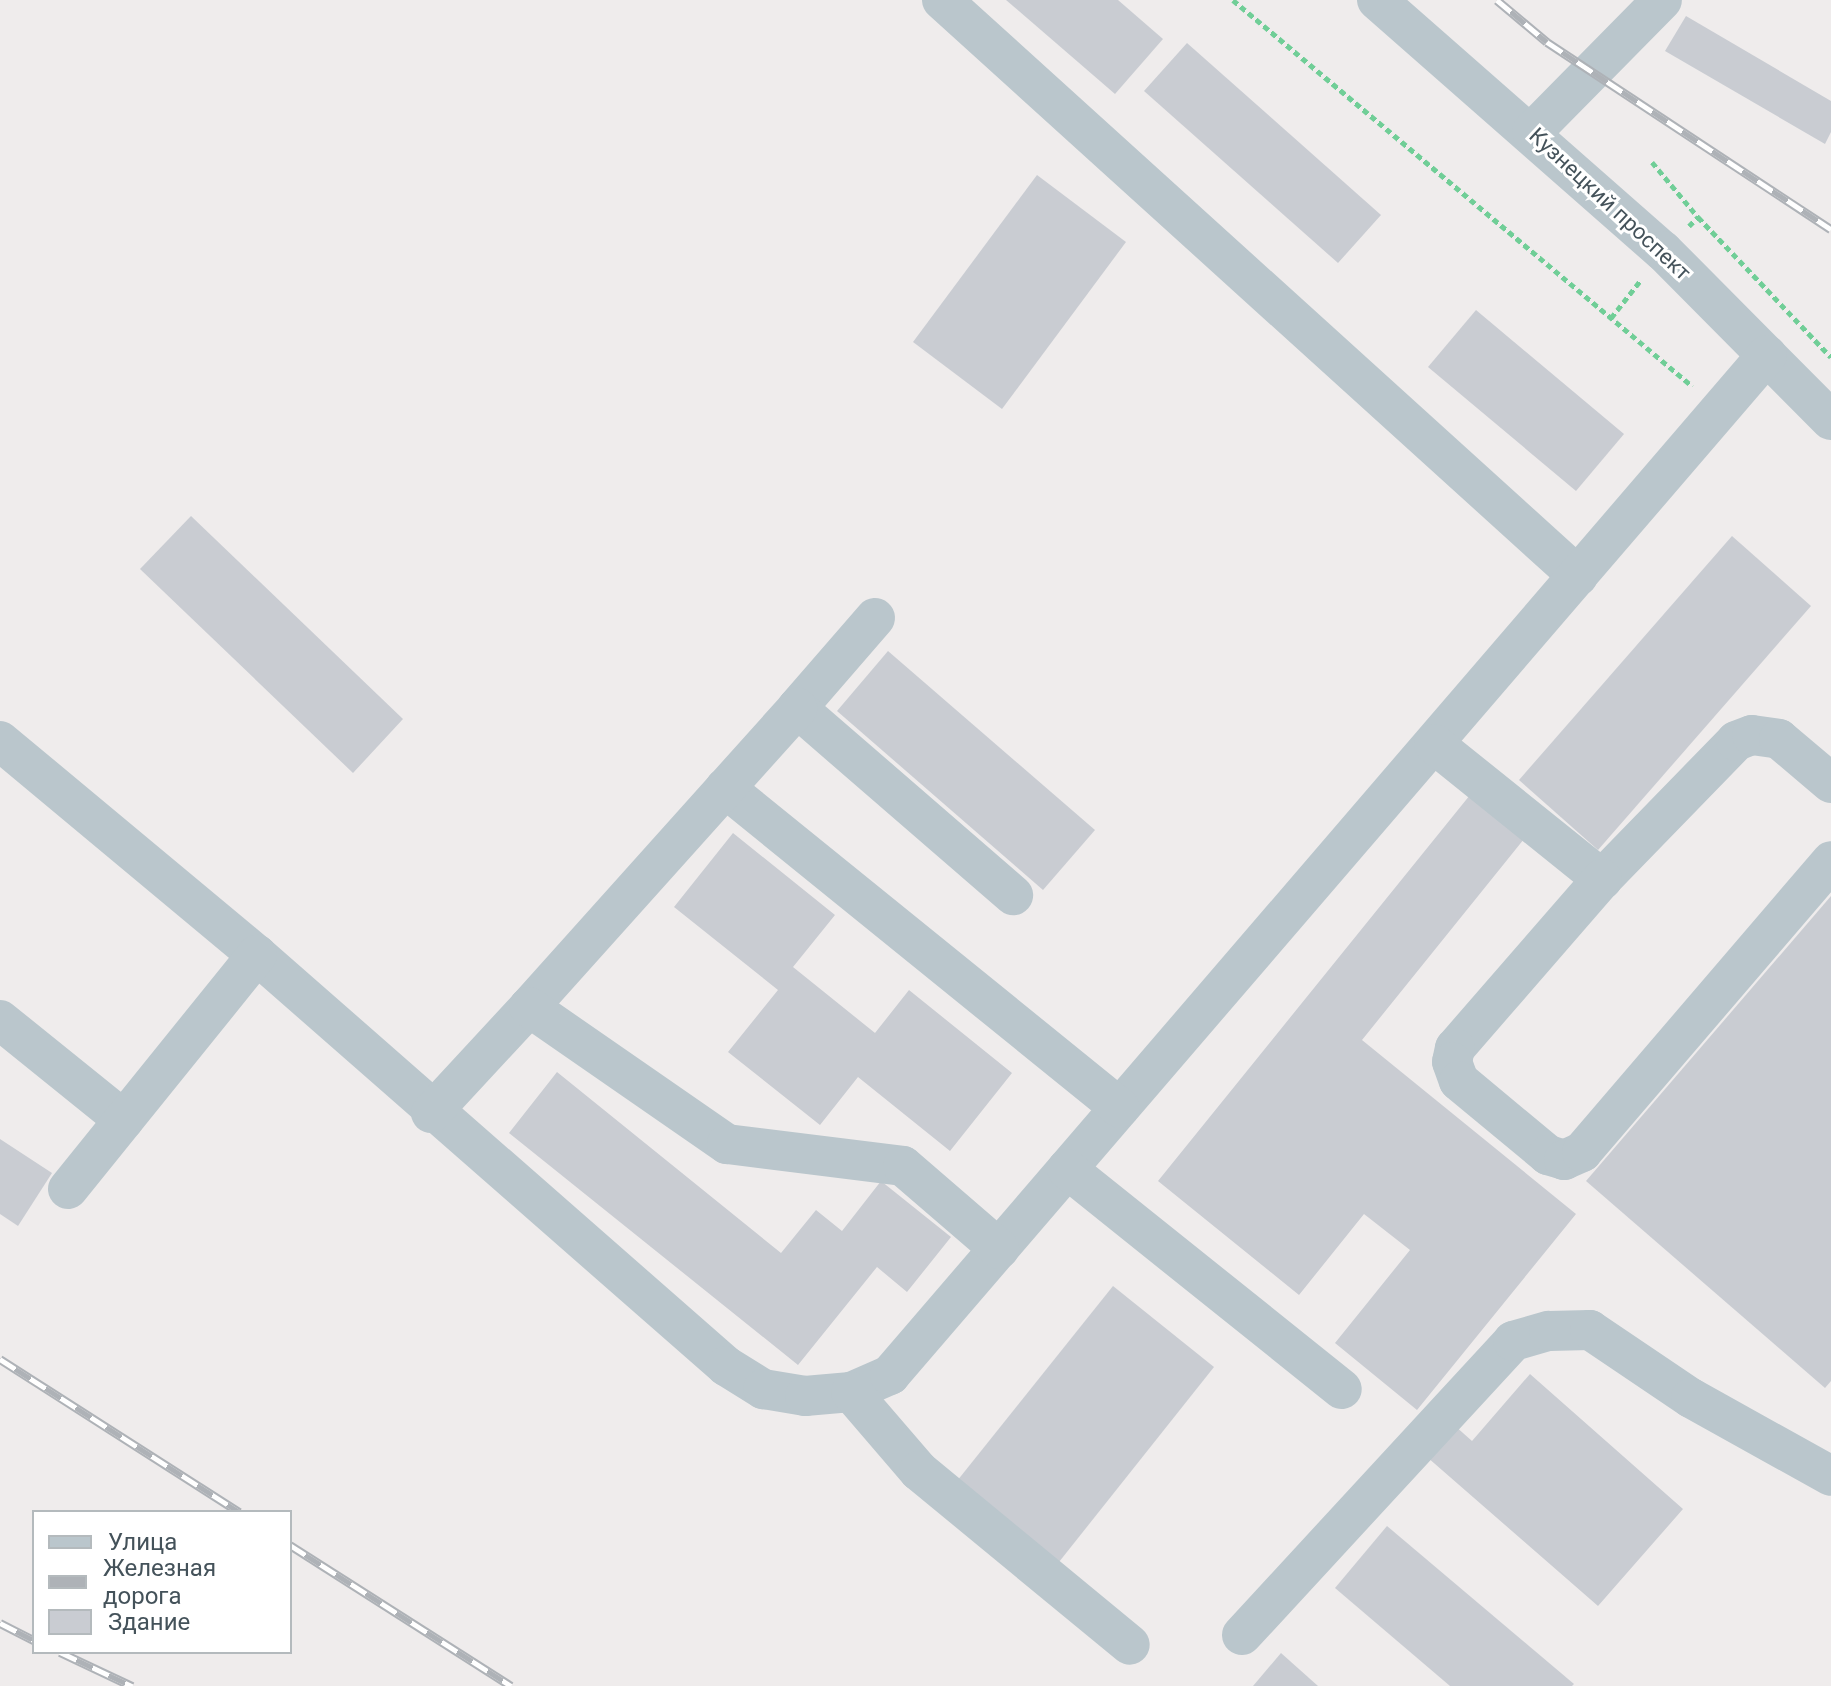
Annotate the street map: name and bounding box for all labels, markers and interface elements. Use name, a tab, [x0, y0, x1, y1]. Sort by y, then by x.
street label: Кузнецкий проспект	[1524, 122, 1696, 286]
legend	[32, 1510, 292, 1654]
text: Улица	[108, 1528, 177, 1556]
text: Железная дорога	[103, 1554, 216, 1610]
text: Здание	[108, 1608, 190, 1636]

